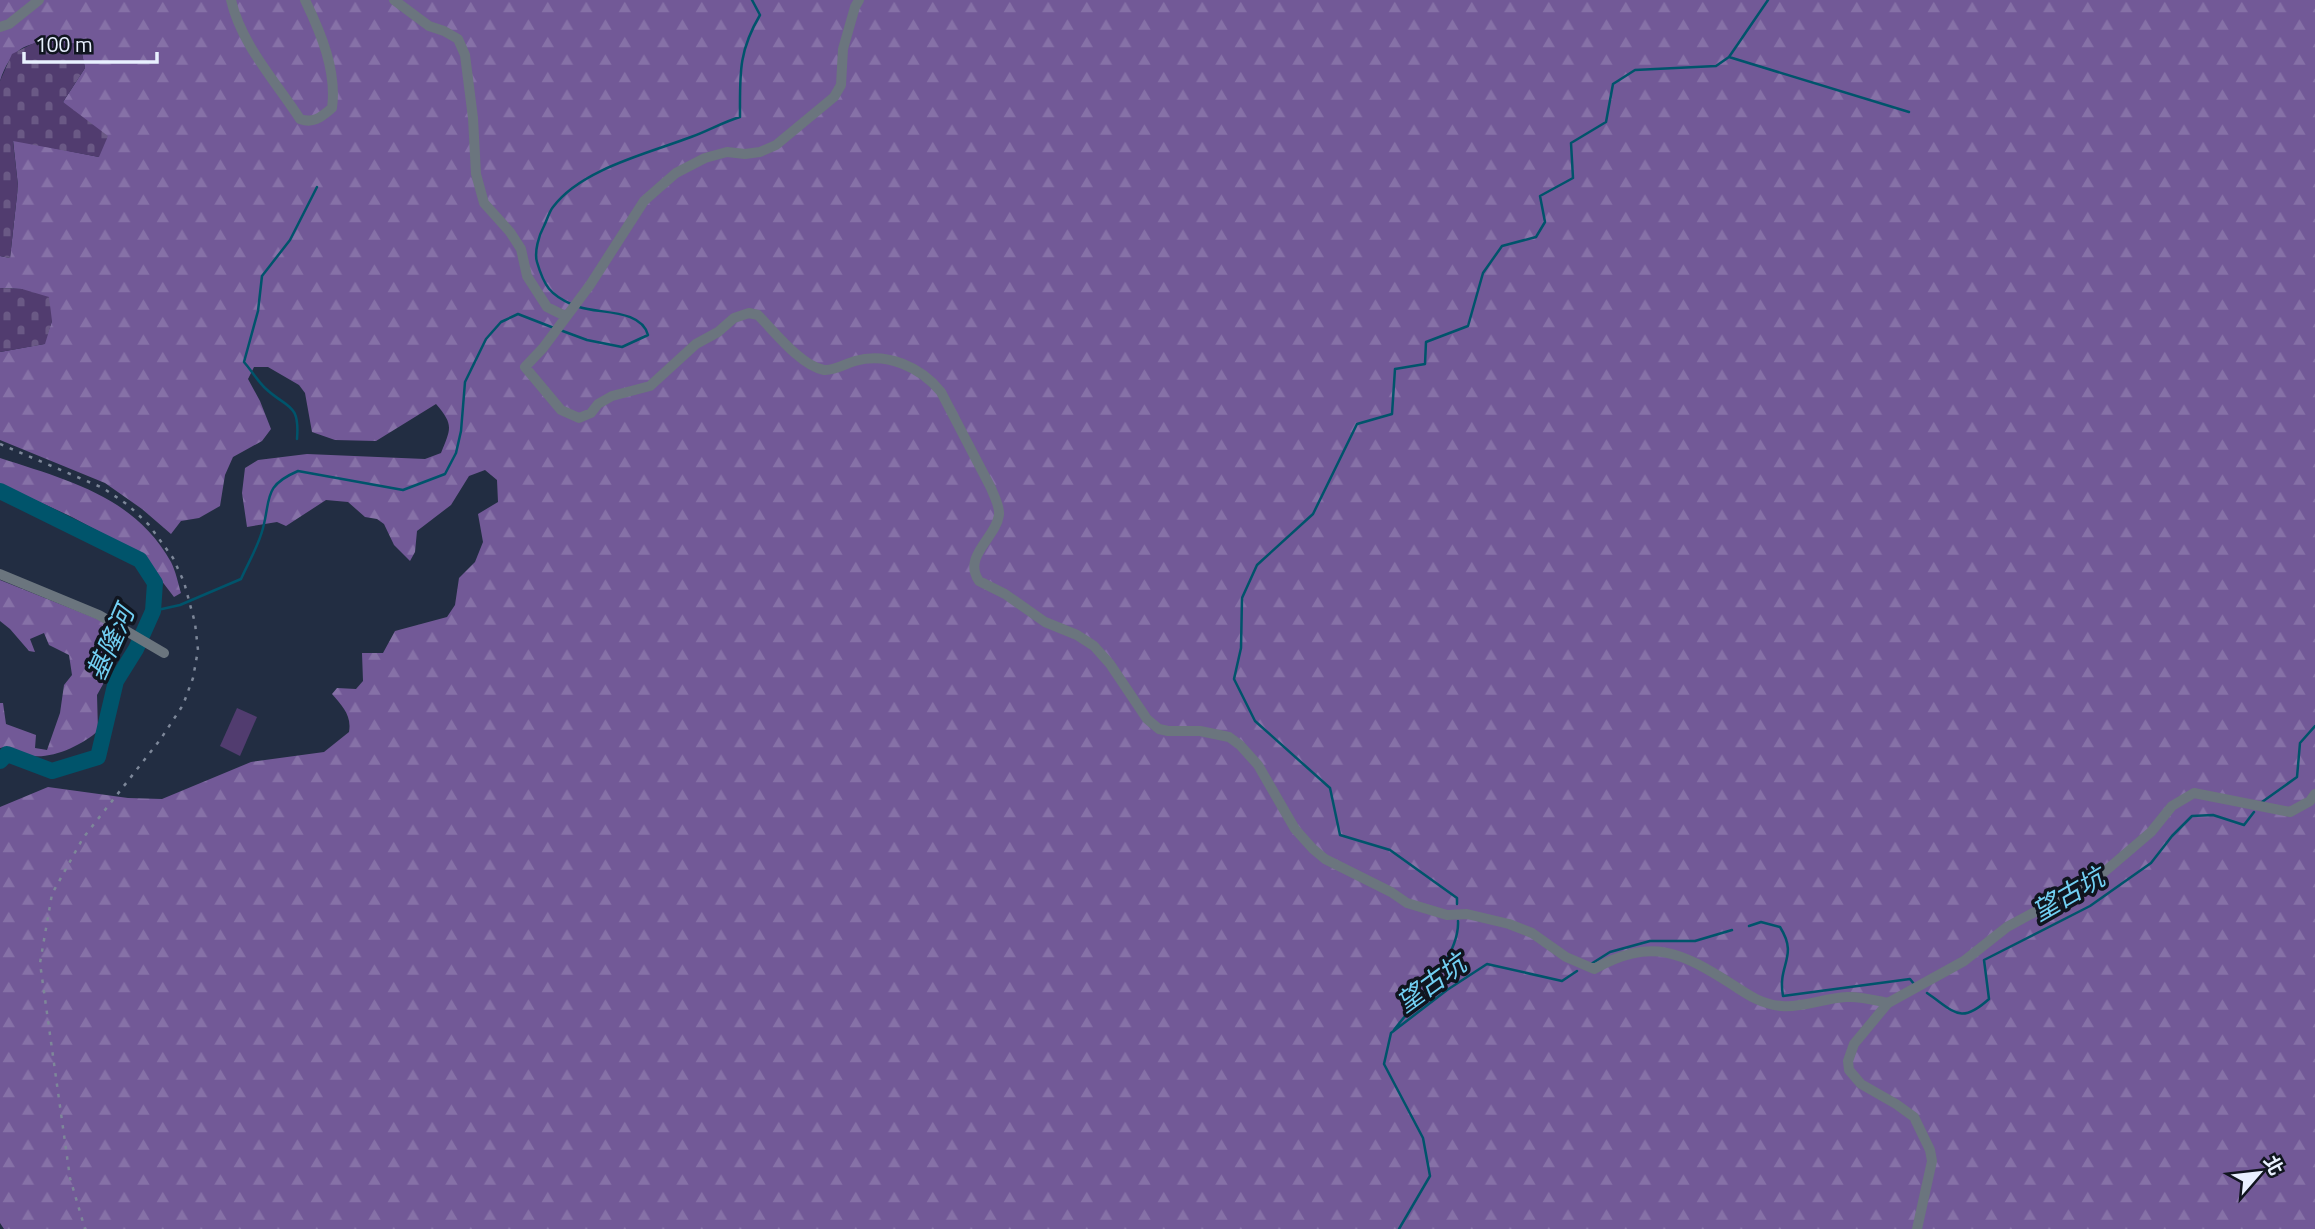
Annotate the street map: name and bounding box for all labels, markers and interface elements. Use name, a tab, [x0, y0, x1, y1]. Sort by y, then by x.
scale bar	[24, 21, 158, 65]
text: 100 m	[35, 28, 92, 60]
water label: 基隆河	[76, 595, 146, 687]
water label: 望古坑	[2024, 856, 2115, 930]
water label: 望古坑	[1388, 942, 1477, 1022]
north arrow	[2224, 1138, 2294, 1208]
text: 北	[2257, 1150, 2292, 1180]

